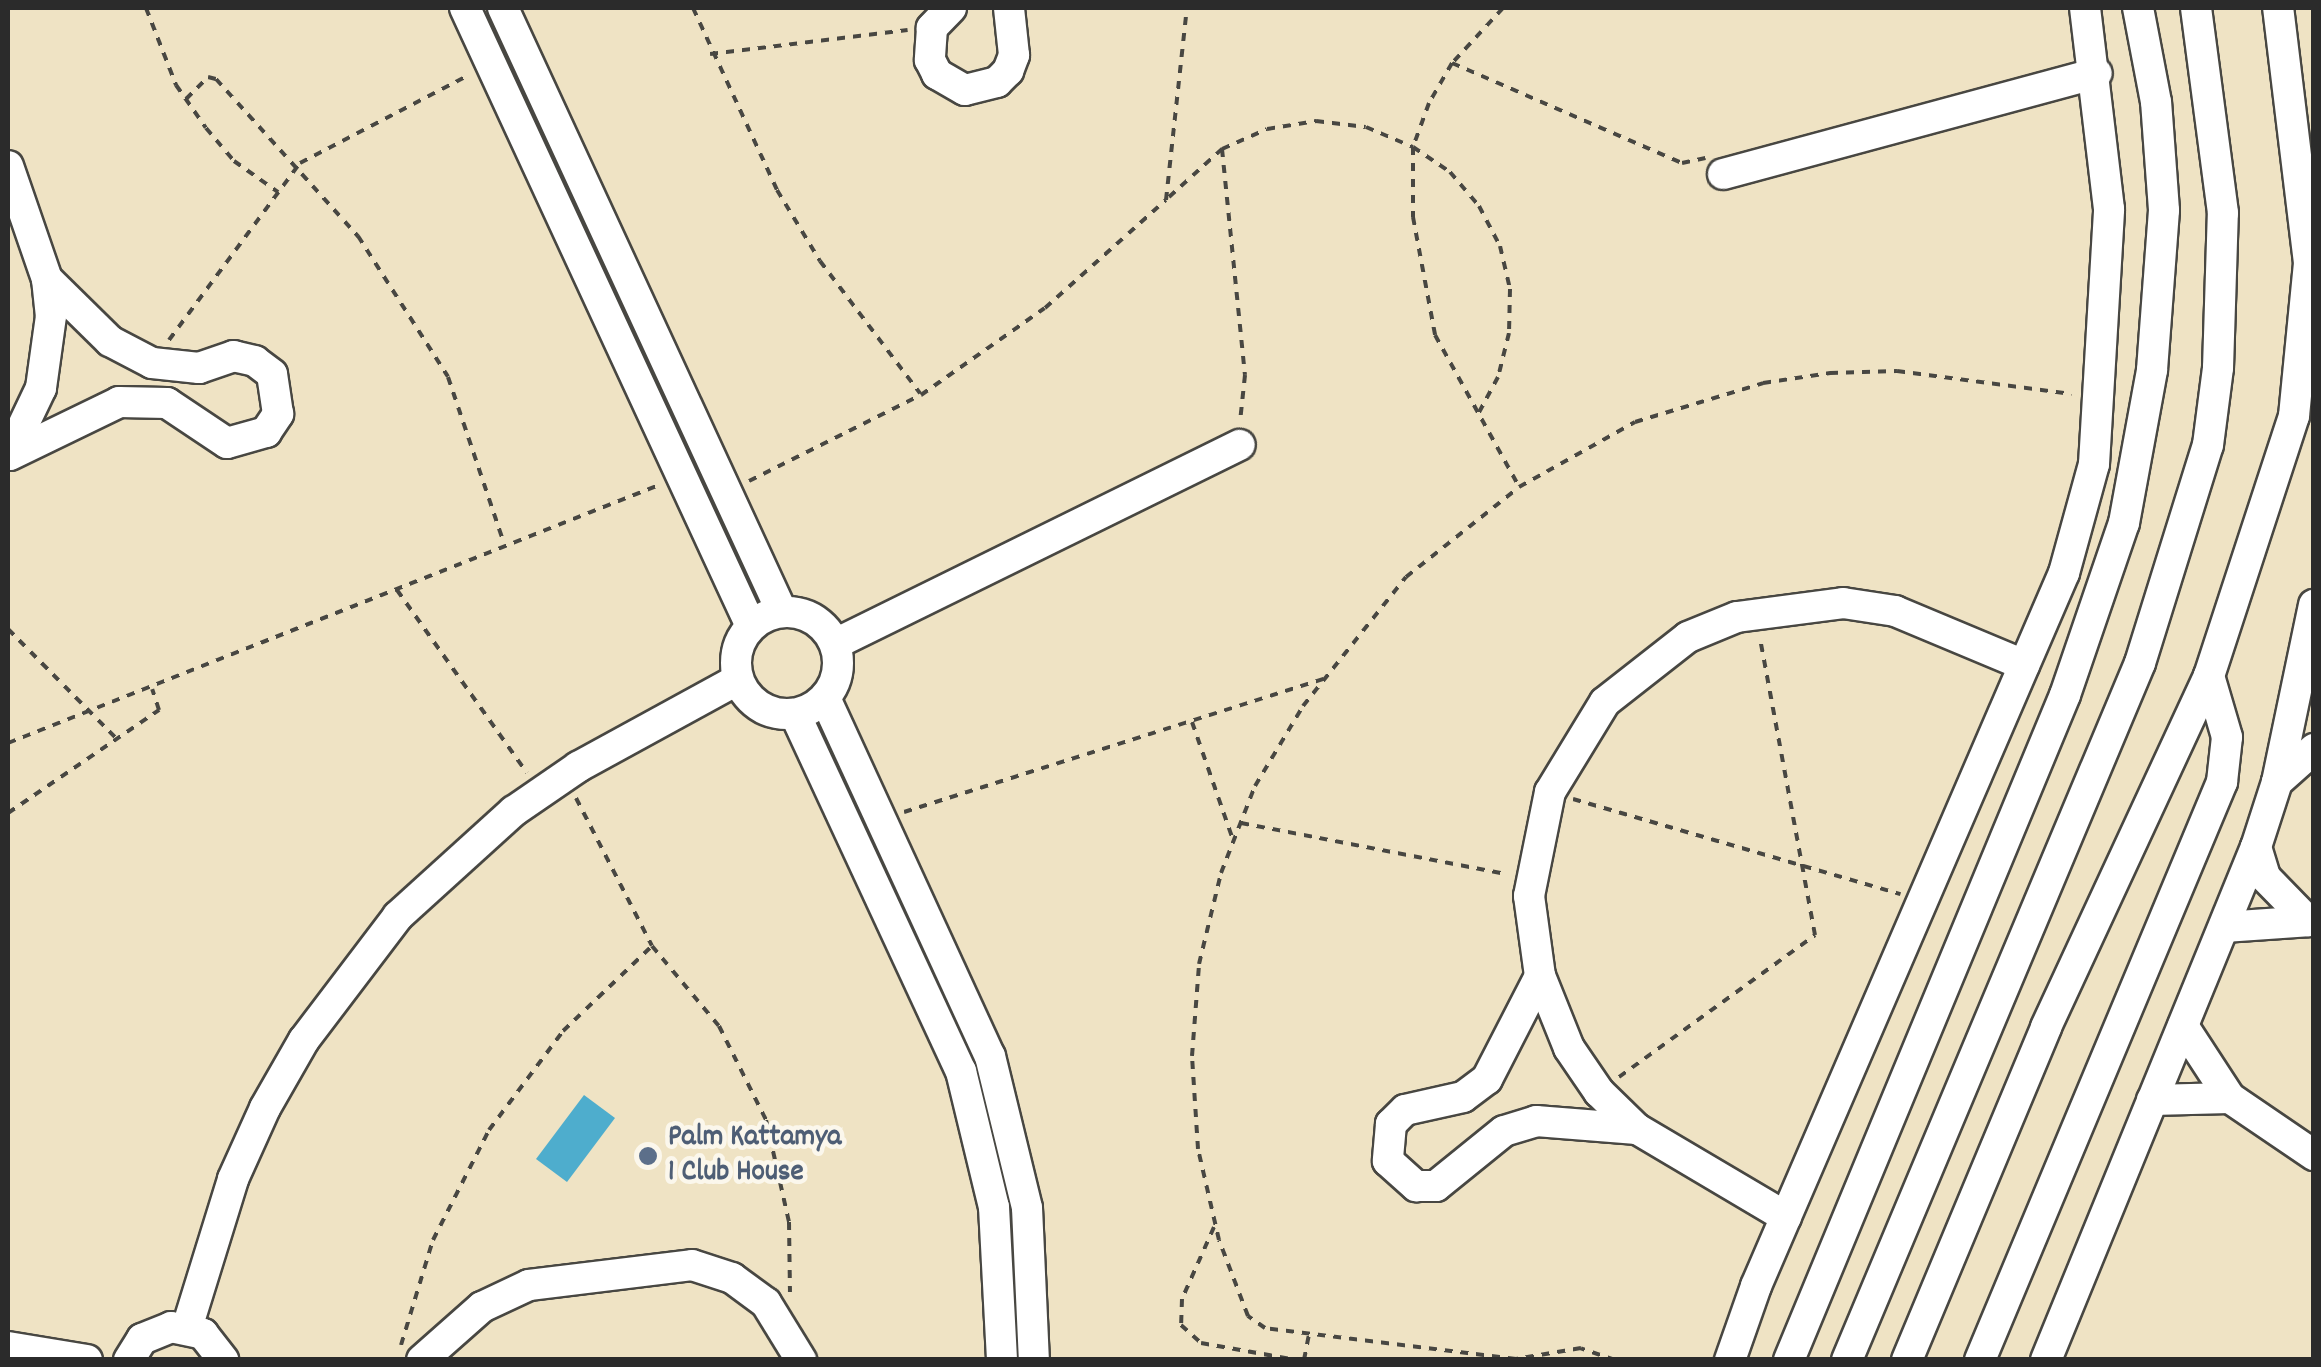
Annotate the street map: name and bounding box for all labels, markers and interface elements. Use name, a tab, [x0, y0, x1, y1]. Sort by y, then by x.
place label: Palm Kattamya 1 Club House	[668, 1121, 841, 1192]
marker: Palm Kattamya 1 Club House	[637, 1145, 659, 1167]

